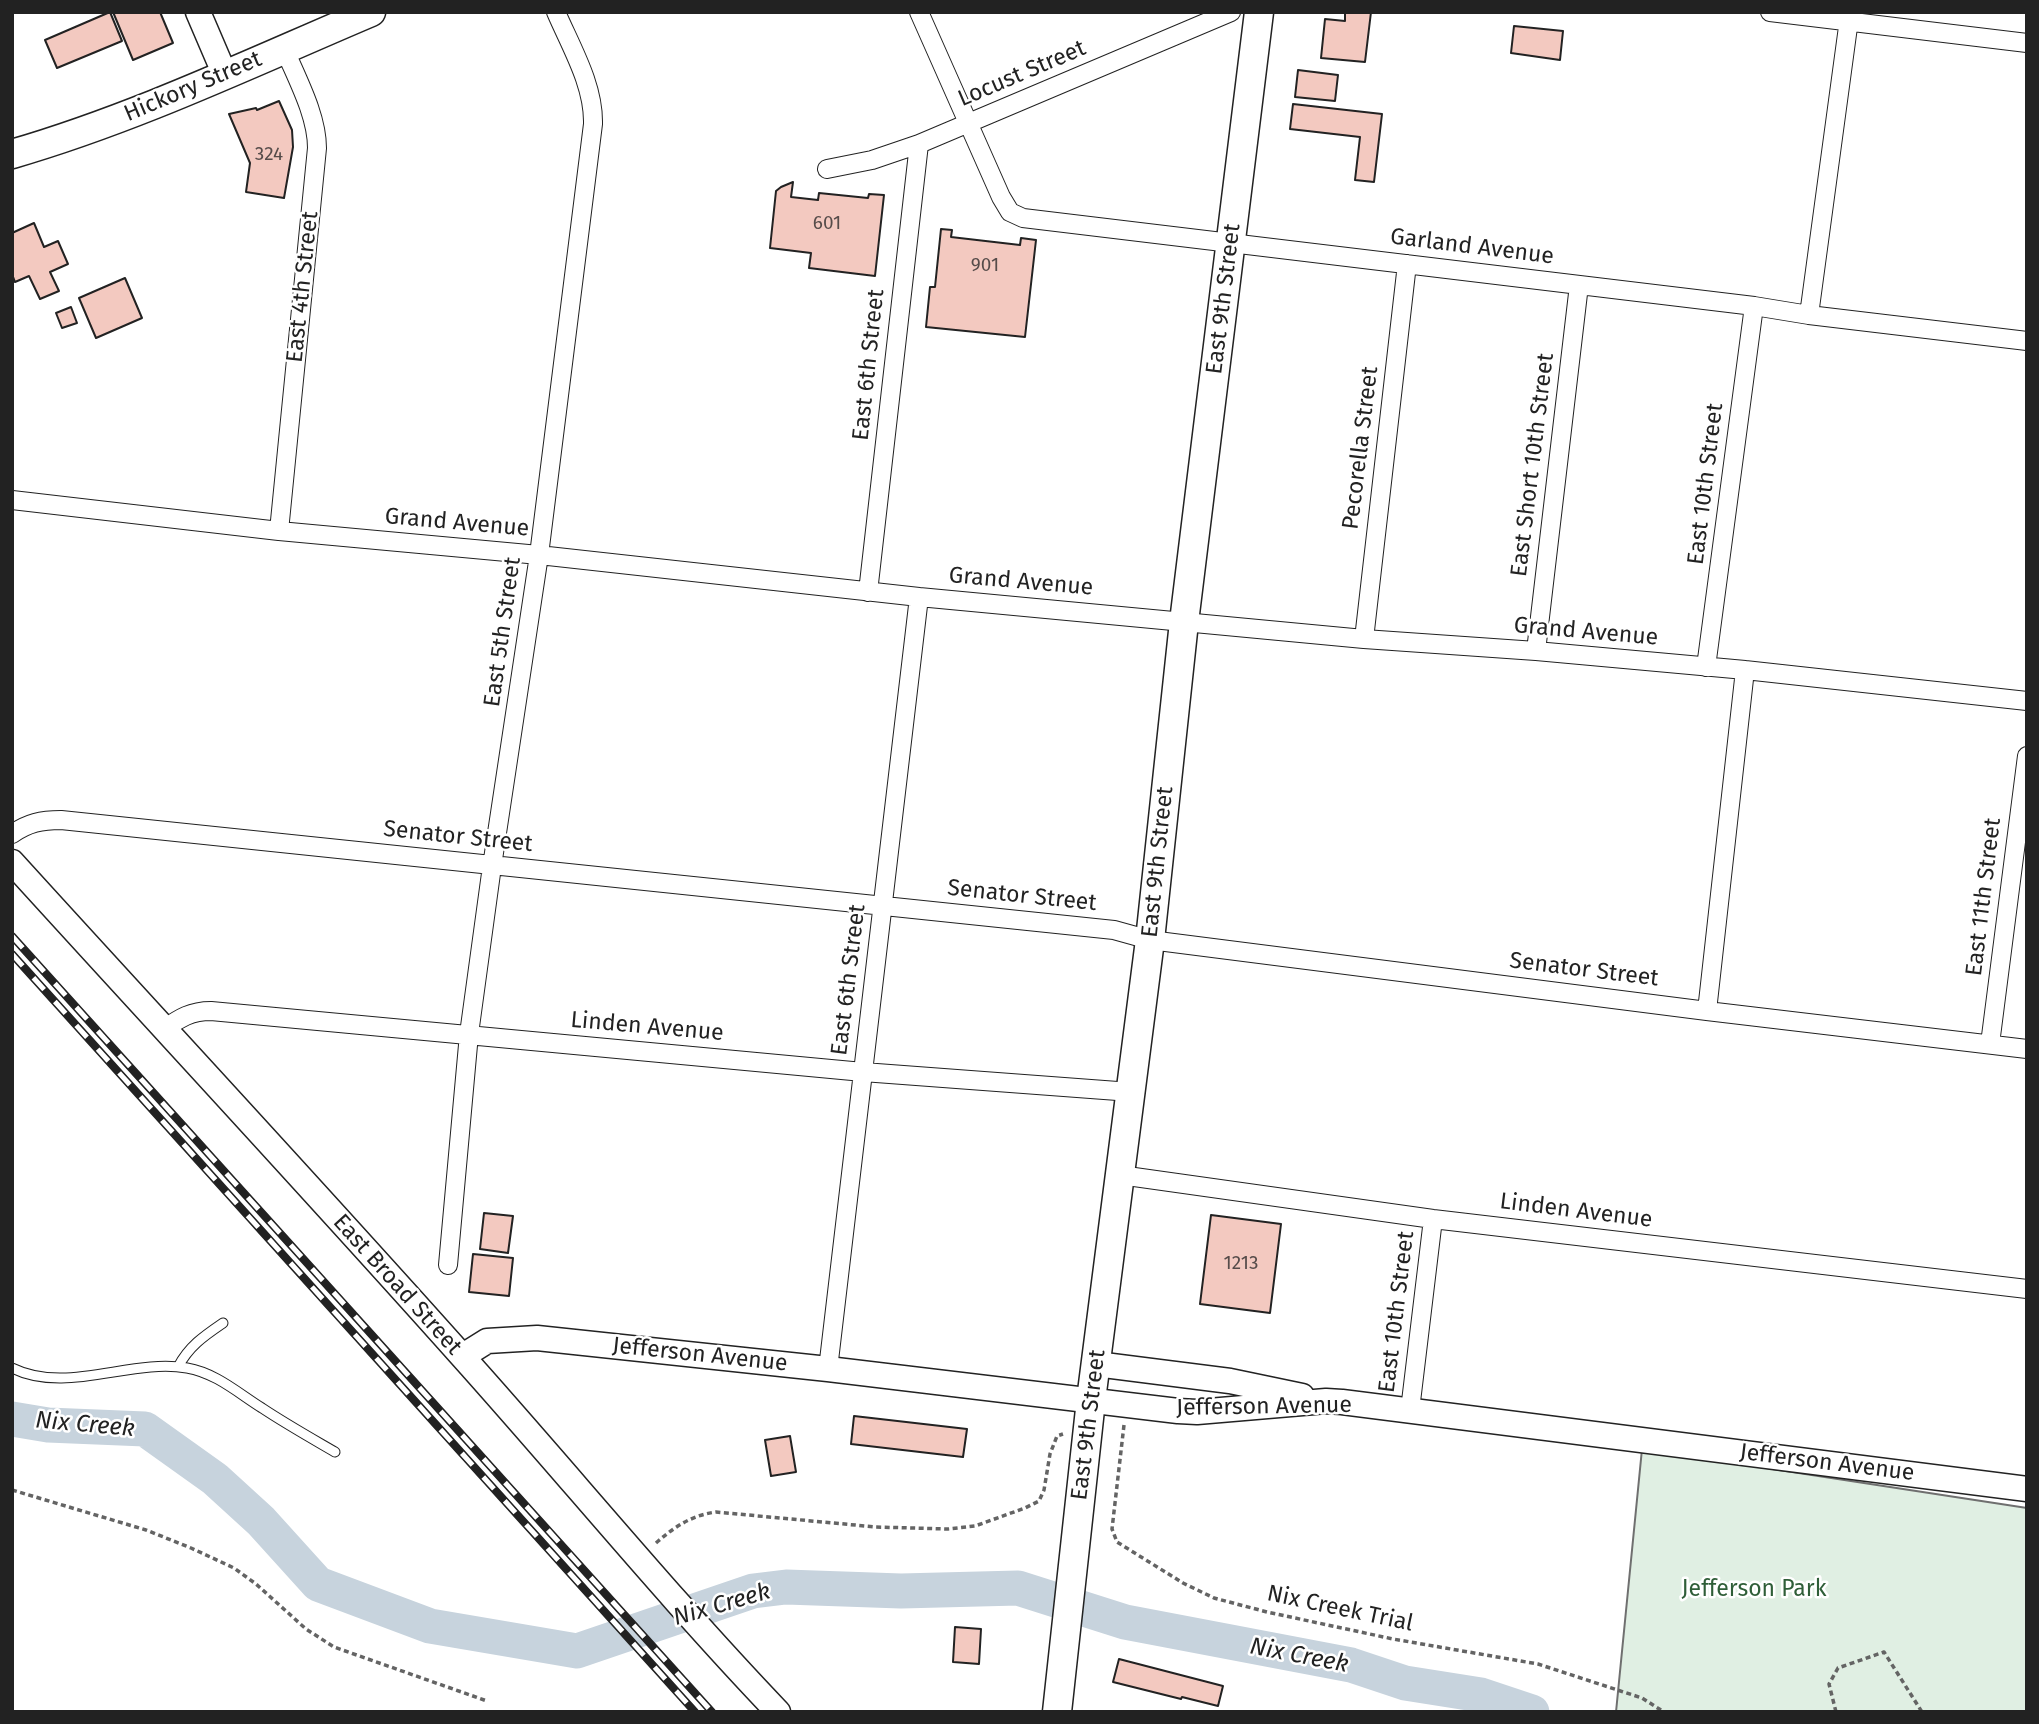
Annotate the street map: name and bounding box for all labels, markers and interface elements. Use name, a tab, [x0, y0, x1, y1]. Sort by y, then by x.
street label: Locust Street	[954, 35, 1090, 113]
street label: Hickory Street	[120, 46, 266, 128]
house number: 324	[255, 144, 283, 166]
street label: East 4th Street	[281, 210, 325, 364]
house number: 601	[813, 213, 841, 235]
street label: East 9th Street	[1201, 222, 1247, 376]
street label: Garland Avenue	[1389, 223, 1555, 271]
house number: 901	[971, 255, 999, 277]
street label: East 6th Street	[847, 288, 891, 442]
street label: East Short 10th Street	[1506, 352, 1560, 578]
street label: Pecorella Street	[1337, 365, 1385, 531]
street label: East 10th Street	[1682, 402, 1730, 566]
street label: Grand Avenue	[384, 503, 530, 543]
street label: East 5th Street	[479, 555, 527, 709]
street label: Grand Avenue	[948, 562, 1094, 602]
street label: Grand Avenue	[1513, 612, 1659, 652]
street label: East 9th Street	[1136, 785, 1180, 939]
street label: Senator Street	[382, 815, 534, 859]
street label: East 11th Street	[1961, 816, 2007, 978]
street label: Senator Street	[946, 874, 1098, 918]
street label: East 6th Street	[826, 903, 872, 1057]
street label: Senator Street	[1508, 947, 1660, 993]
street label: Linden Avenue	[569, 1007, 725, 1047]
street label: Linden Avenue	[1498, 1188, 1654, 1234]
street label: East Broad Street	[327, 1209, 467, 1361]
street label: East 10th Street	[1373, 1230, 1421, 1394]
house number: 1213	[1224, 1253, 1258, 1275]
street label: Jefferson Avenue	[611, 1332, 789, 1378]
street label: East 9th Street	[1066, 1348, 1112, 1502]
street label: Jefferson Avenue	[1176, 1392, 1352, 1422]
water label: Nix Creek	[34, 1406, 136, 1444]
street label: Jefferson Avenue	[1738, 1439, 1916, 1487]
park label: Jefferson Park	[1682, 1576, 1826, 1604]
water label: Nix Creek	[670, 1577, 774, 1633]
street label: Nix Creek Trial	[1264, 1580, 1416, 1638]
water label: Nix Creek	[1247, 1632, 1351, 1680]

